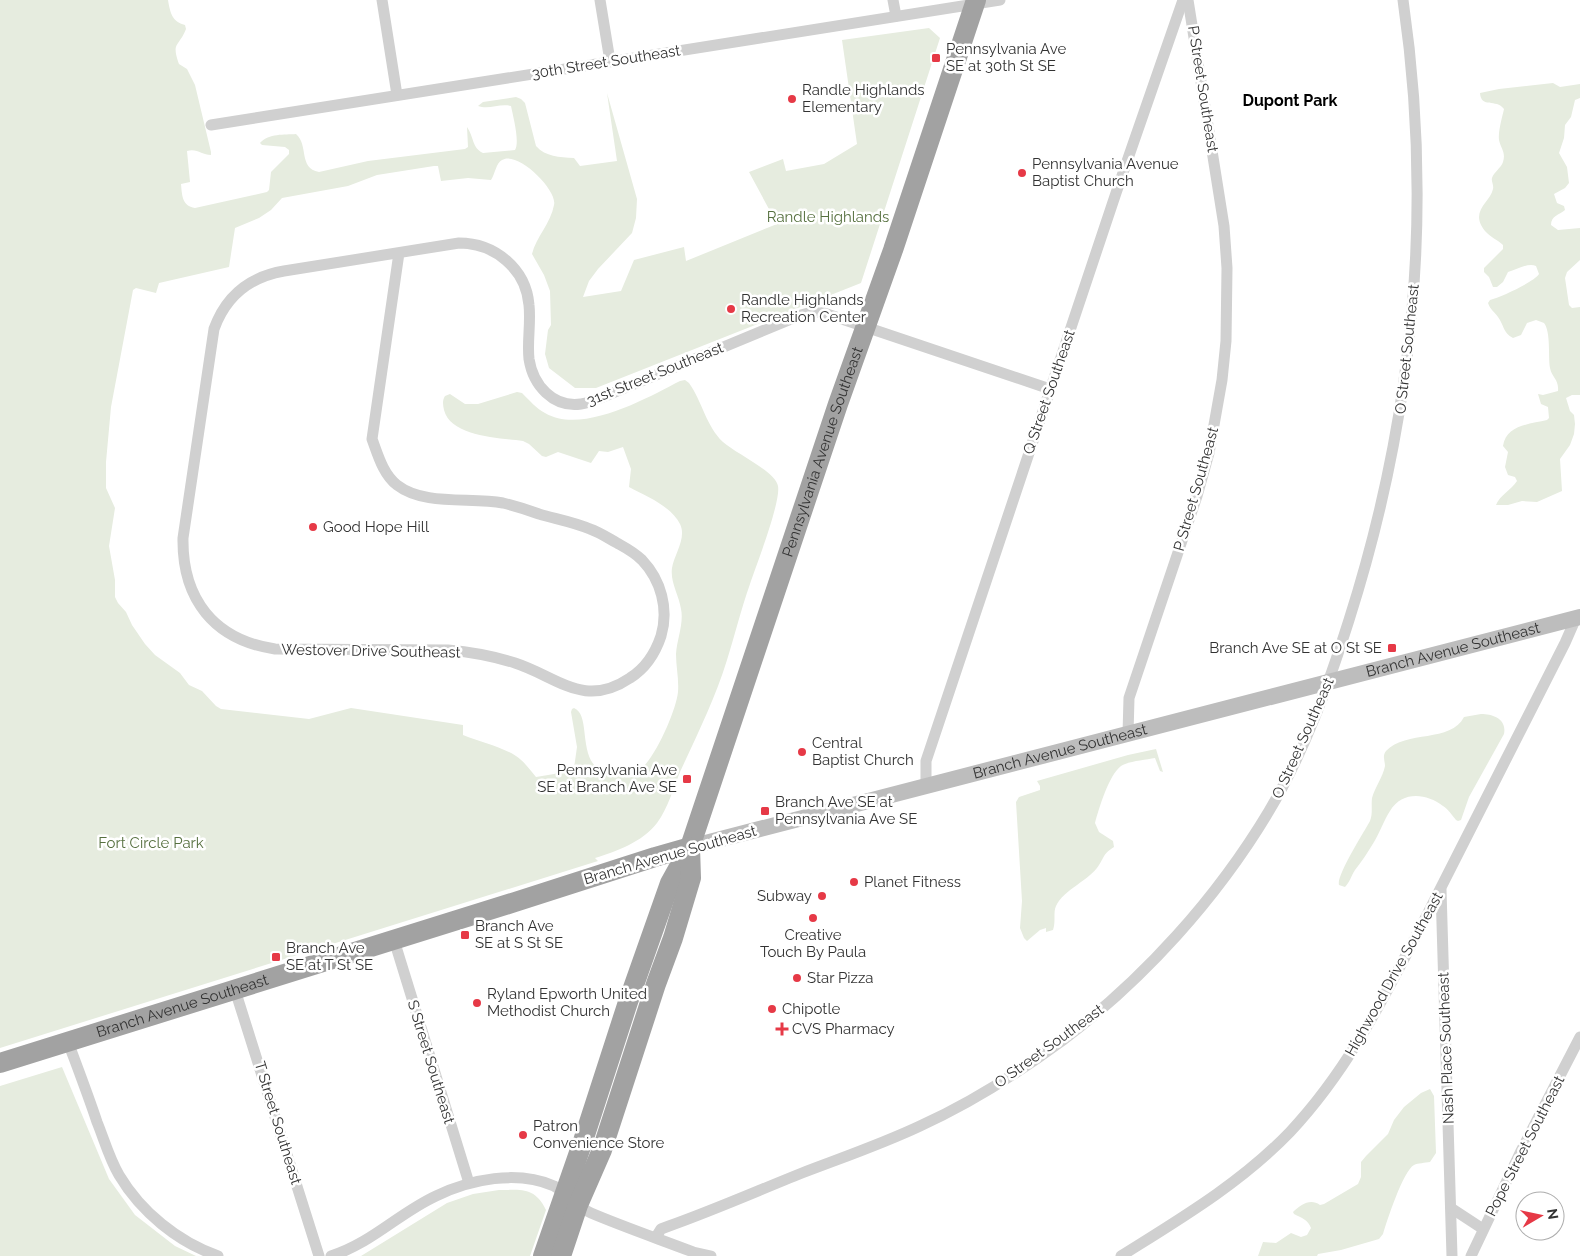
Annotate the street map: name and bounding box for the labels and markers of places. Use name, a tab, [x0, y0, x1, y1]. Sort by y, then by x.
place label: Pennsylvania Ave SE at 30th St SE	[946, 40, 1066, 75]
marker: Pennsylvania Ave SE at 30th St SE	[930, 52, 942, 64]
place label: Randle Highlands Elementary	[802, 81, 925, 116]
marker: Randle Highlands Elementary	[786, 93, 798, 105]
place label: Pennsylvania Avenue Baptist Church	[1032, 155, 1179, 190]
marker: Pennsylvania Avenue Baptist Church	[1016, 167, 1028, 179]
place label: Randle Highlands Recreation Center	[741, 291, 867, 326]
marker: Randle Highlands Recreation Center	[725, 303, 737, 315]
place label: Good Hope Hill	[323, 518, 430, 536]
marker: Good Hope Hill	[307, 521, 319, 533]
place label: Branch Ave SE at O St SE	[1209, 639, 1382, 657]
marker: Branch Ave SE at O St SE	[1386, 642, 1398, 654]
place label: Central Baptist Church	[812, 734, 914, 769]
marker: Central Baptist Church	[796, 746, 808, 758]
place label: Pennsylvania Ave SE at Branch Ave SE	[537, 761, 677, 796]
marker: Pennsylvania Ave SE at Branch Ave SE	[681, 773, 693, 785]
place label: Branch Ave SE at Pennsylvania Ave SE	[775, 793, 917, 828]
marker: Branch Ave SE at Pennsylvania Ave SE	[759, 805, 771, 817]
place label: Planet Fitness	[864, 873, 961, 891]
marker: Planet Fitness	[848, 876, 860, 888]
place label: Subway	[757, 887, 812, 905]
marker: Subway	[816, 890, 828, 902]
marker: Creative Touch By Paula	[807, 912, 819, 924]
place label: Branch Ave SE at S St SE	[475, 917, 563, 952]
place label: Creative Touch By Paula	[760, 926, 866, 961]
marker: Branch Ave SE at S St SE	[459, 929, 471, 941]
place label: Branch Ave SE at T St SE	[286, 939, 373, 974]
marker: Branch Ave SE at T St SE	[270, 951, 282, 963]
place label: Star Pizza	[807, 969, 873, 987]
marker: Star Pizza	[791, 972, 803, 984]
place label: Ryland Epworth United Methodist Church	[487, 985, 647, 1020]
marker: Ryland Epworth United Methodist Church	[471, 997, 483, 1009]
place label: Chipotle	[782, 1000, 840, 1018]
marker: Chipotle	[766, 1003, 778, 1015]
place label: CVS Pharmacy	[792, 1020, 895, 1038]
marker: CVS Pharmacy	[776, 1023, 788, 1035]
place label: Patron Convenience Store	[533, 1117, 664, 1152]
marker: Patron Convenience Store	[517, 1129, 529, 1141]

